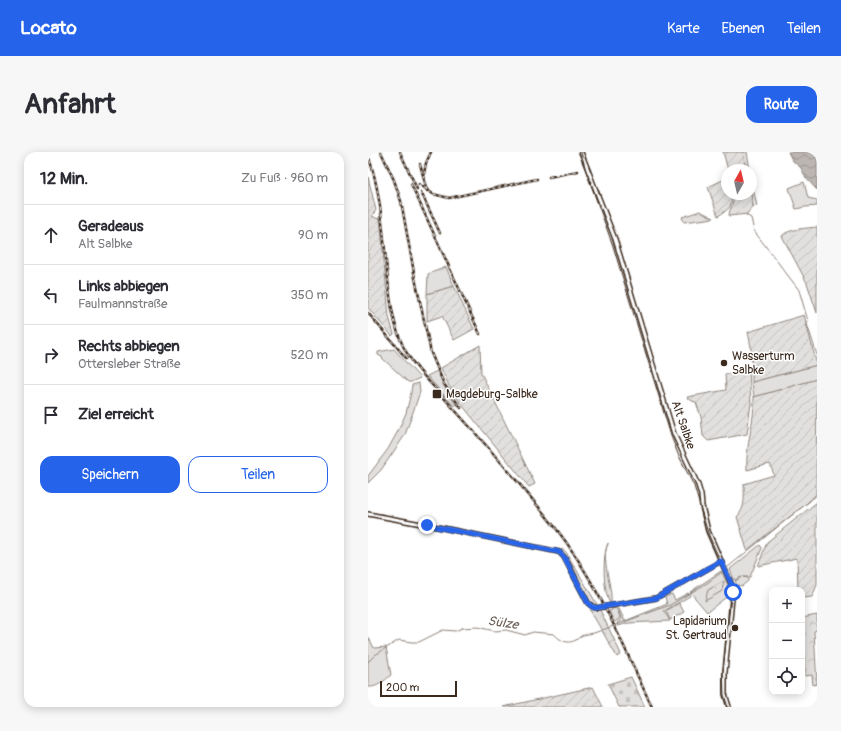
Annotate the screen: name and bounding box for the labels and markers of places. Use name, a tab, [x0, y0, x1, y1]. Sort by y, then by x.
place label: Wasserturm Salbke	[732, 349, 795, 378]
marker: Wasserturm Salbke	[719, 358, 729, 368]
place label: Magdeburg-Salbke	[446, 387, 538, 402]
marker: Magdeburg-Salbke	[431, 388, 443, 400]
place label: Lapidarium St. Gertraud	[665, 614, 727, 643]
marker: Lapidarium St. Gertraud	[730, 623, 740, 633]

